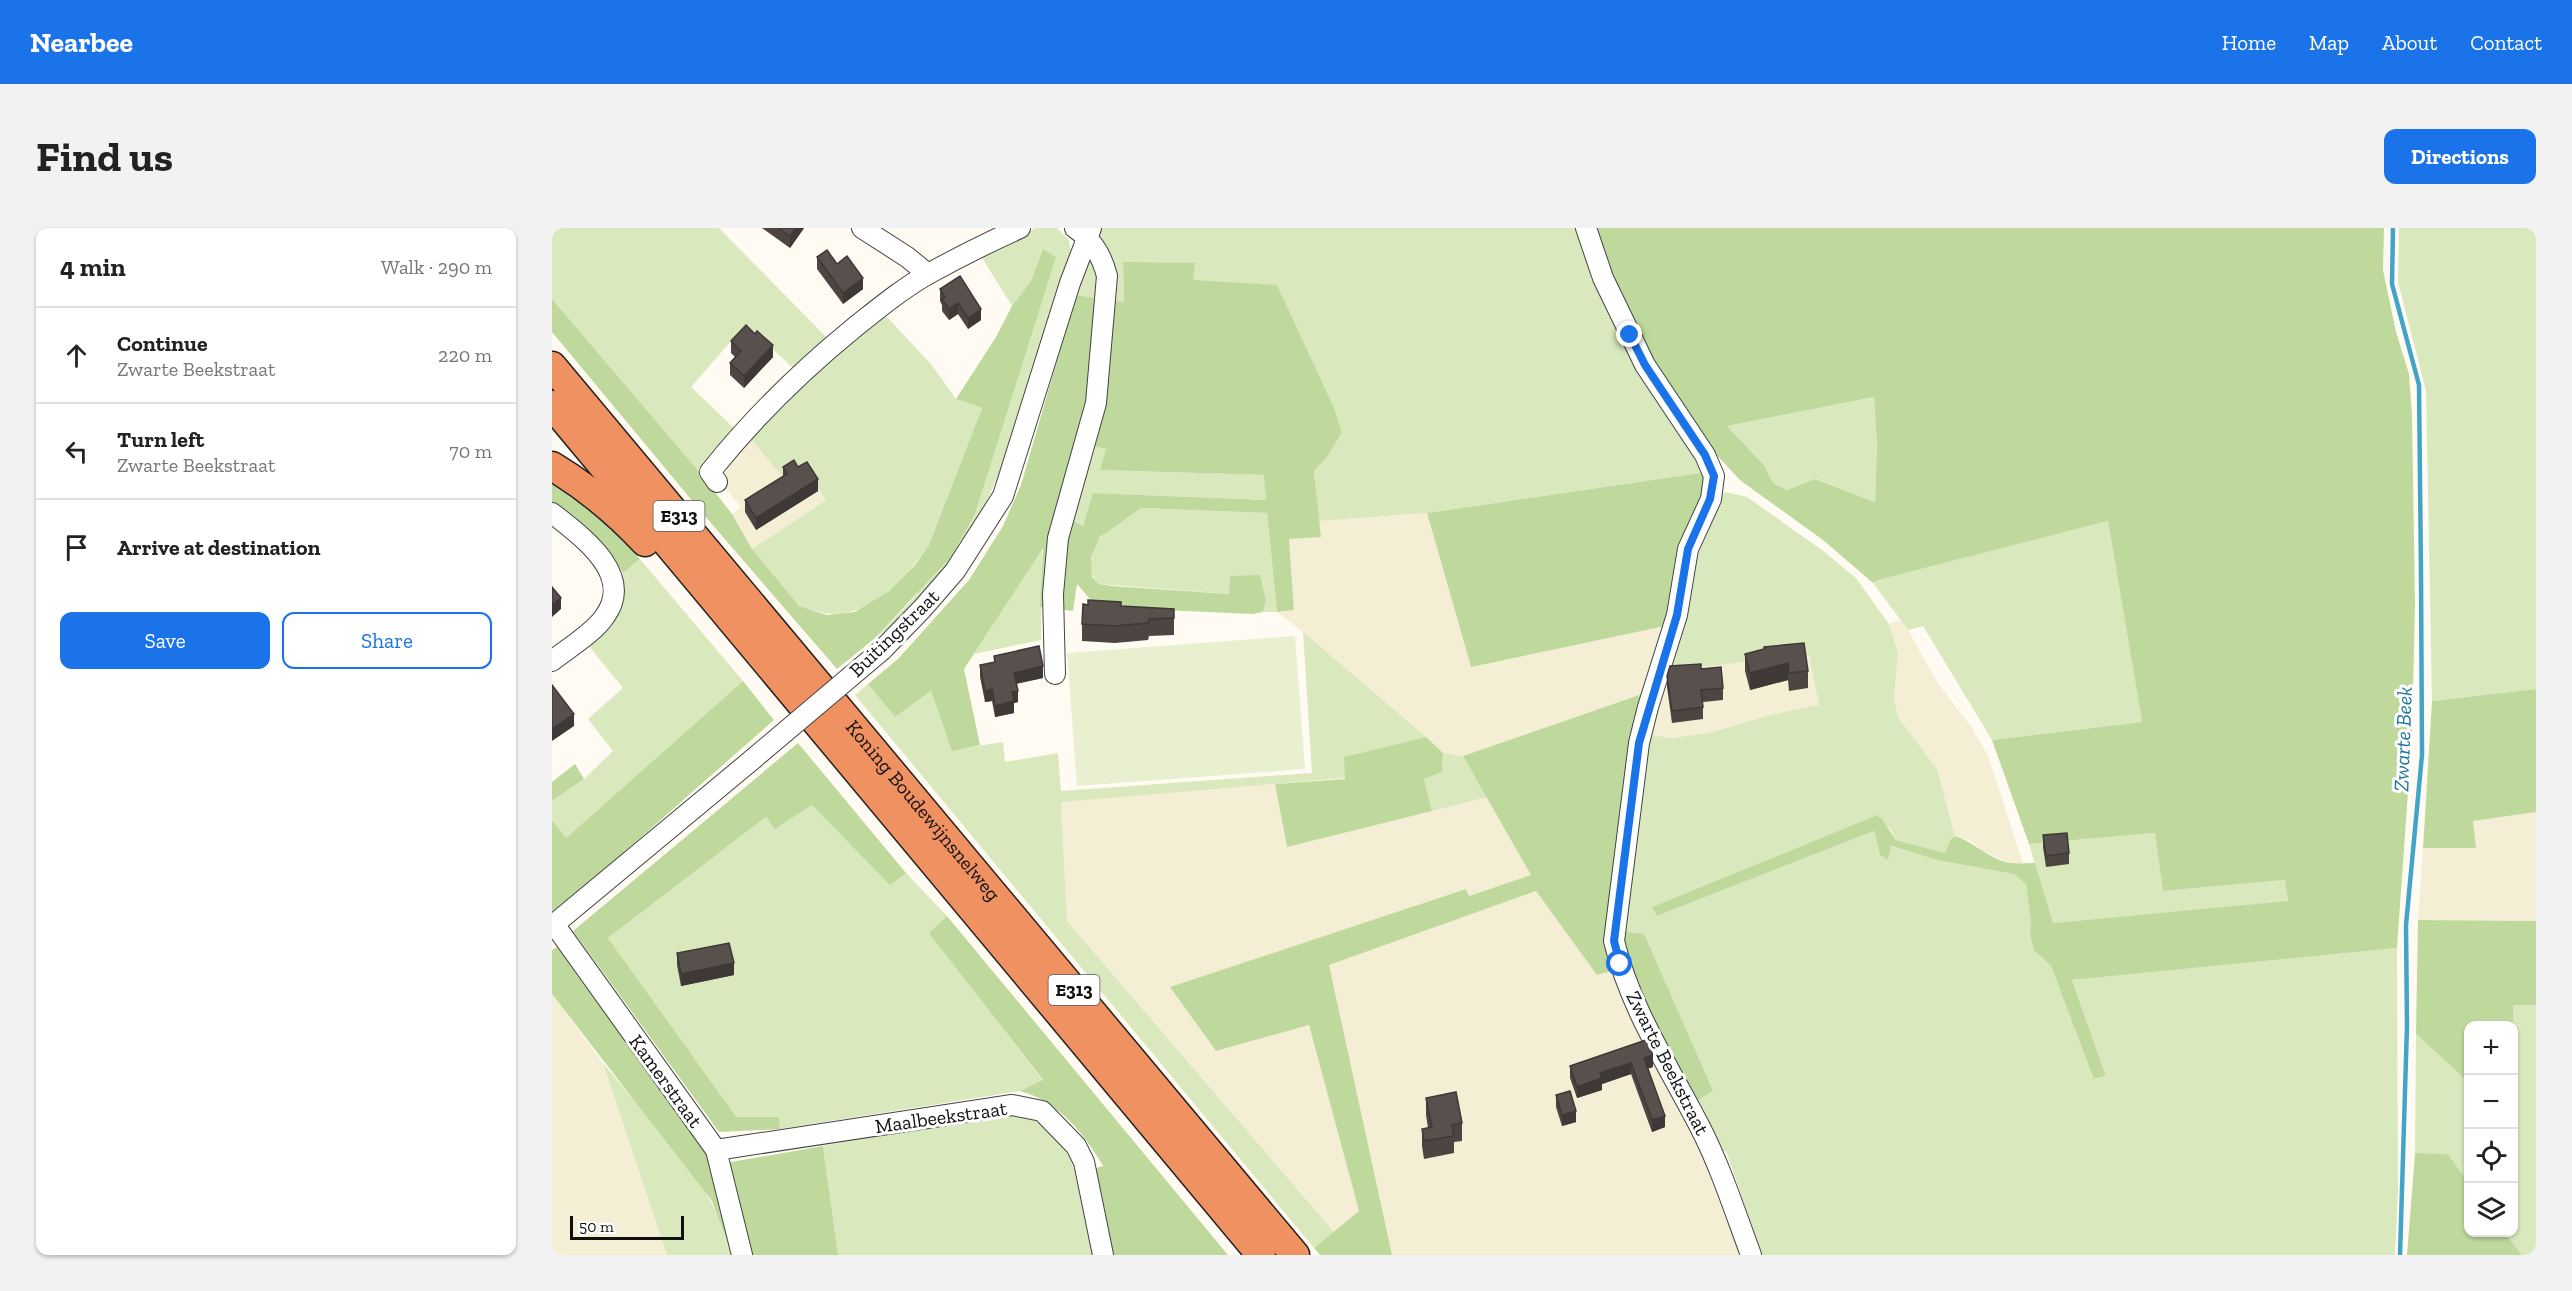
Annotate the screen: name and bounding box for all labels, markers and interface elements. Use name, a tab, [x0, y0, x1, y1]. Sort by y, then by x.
text: Nearbee	[30, 26, 133, 59]
text: Home	[2222, 30, 2276, 55]
text: Map	[2309, 30, 2349, 55]
text: About	[2382, 30, 2437, 55]
text: Contact	[2470, 30, 2542, 55]
button: Directions	[2384, 129, 2536, 184]
text: Find us	[36, 131, 173, 182]
text: 4 min	[60, 251, 126, 283]
text: Walk · 290 m	[381, 255, 492, 279]
route end	[1616, 321, 1642, 347]
text: Continue	[117, 330, 208, 357]
icon: ahead	[60, 339, 93, 372]
text: 220 m	[438, 343, 492, 367]
text: Zwarte Beekstraat	[117, 357, 275, 381]
text: Turn left	[117, 426, 204, 453]
icon: left	[60, 435, 93, 468]
text: 70 m	[449, 439, 492, 463]
text: Zwarte Beekstraat	[117, 453, 275, 477]
road number: E313	[654, 501, 704, 531]
icon: arrive	[60, 531, 93, 564]
text: Arrive at destination	[117, 534, 320, 561]
street label: Buitingstraat	[844, 584, 944, 682]
button: Save	[60, 612, 270, 669]
button: Share	[282, 612, 492, 669]
water label: Zwarte Beek	[2388, 686, 2417, 792]
street label: Koning Boudewijnsnelweg	[841, 715, 1006, 906]
route start	[1606, 950, 1632, 976]
road number: E313	[1048, 975, 1100, 1005]
street label: Zwarte Beekstraat	[1621, 987, 1715, 1140]
map controls	[2464, 1021, 2518, 1237]
button: +	[2464, 1021, 2518, 1075]
street label: Kamerstraat	[624, 1030, 708, 1133]
button: −	[2464, 1075, 2518, 1129]
street label: Maalbeekstraat	[873, 1096, 1009, 1138]
button: locate	[2464, 1129, 2518, 1183]
button: layers	[2464, 1183, 2518, 1237]
scale bar	[570, 1213, 684, 1240]
text: 50 m	[579, 1217, 614, 1236]

